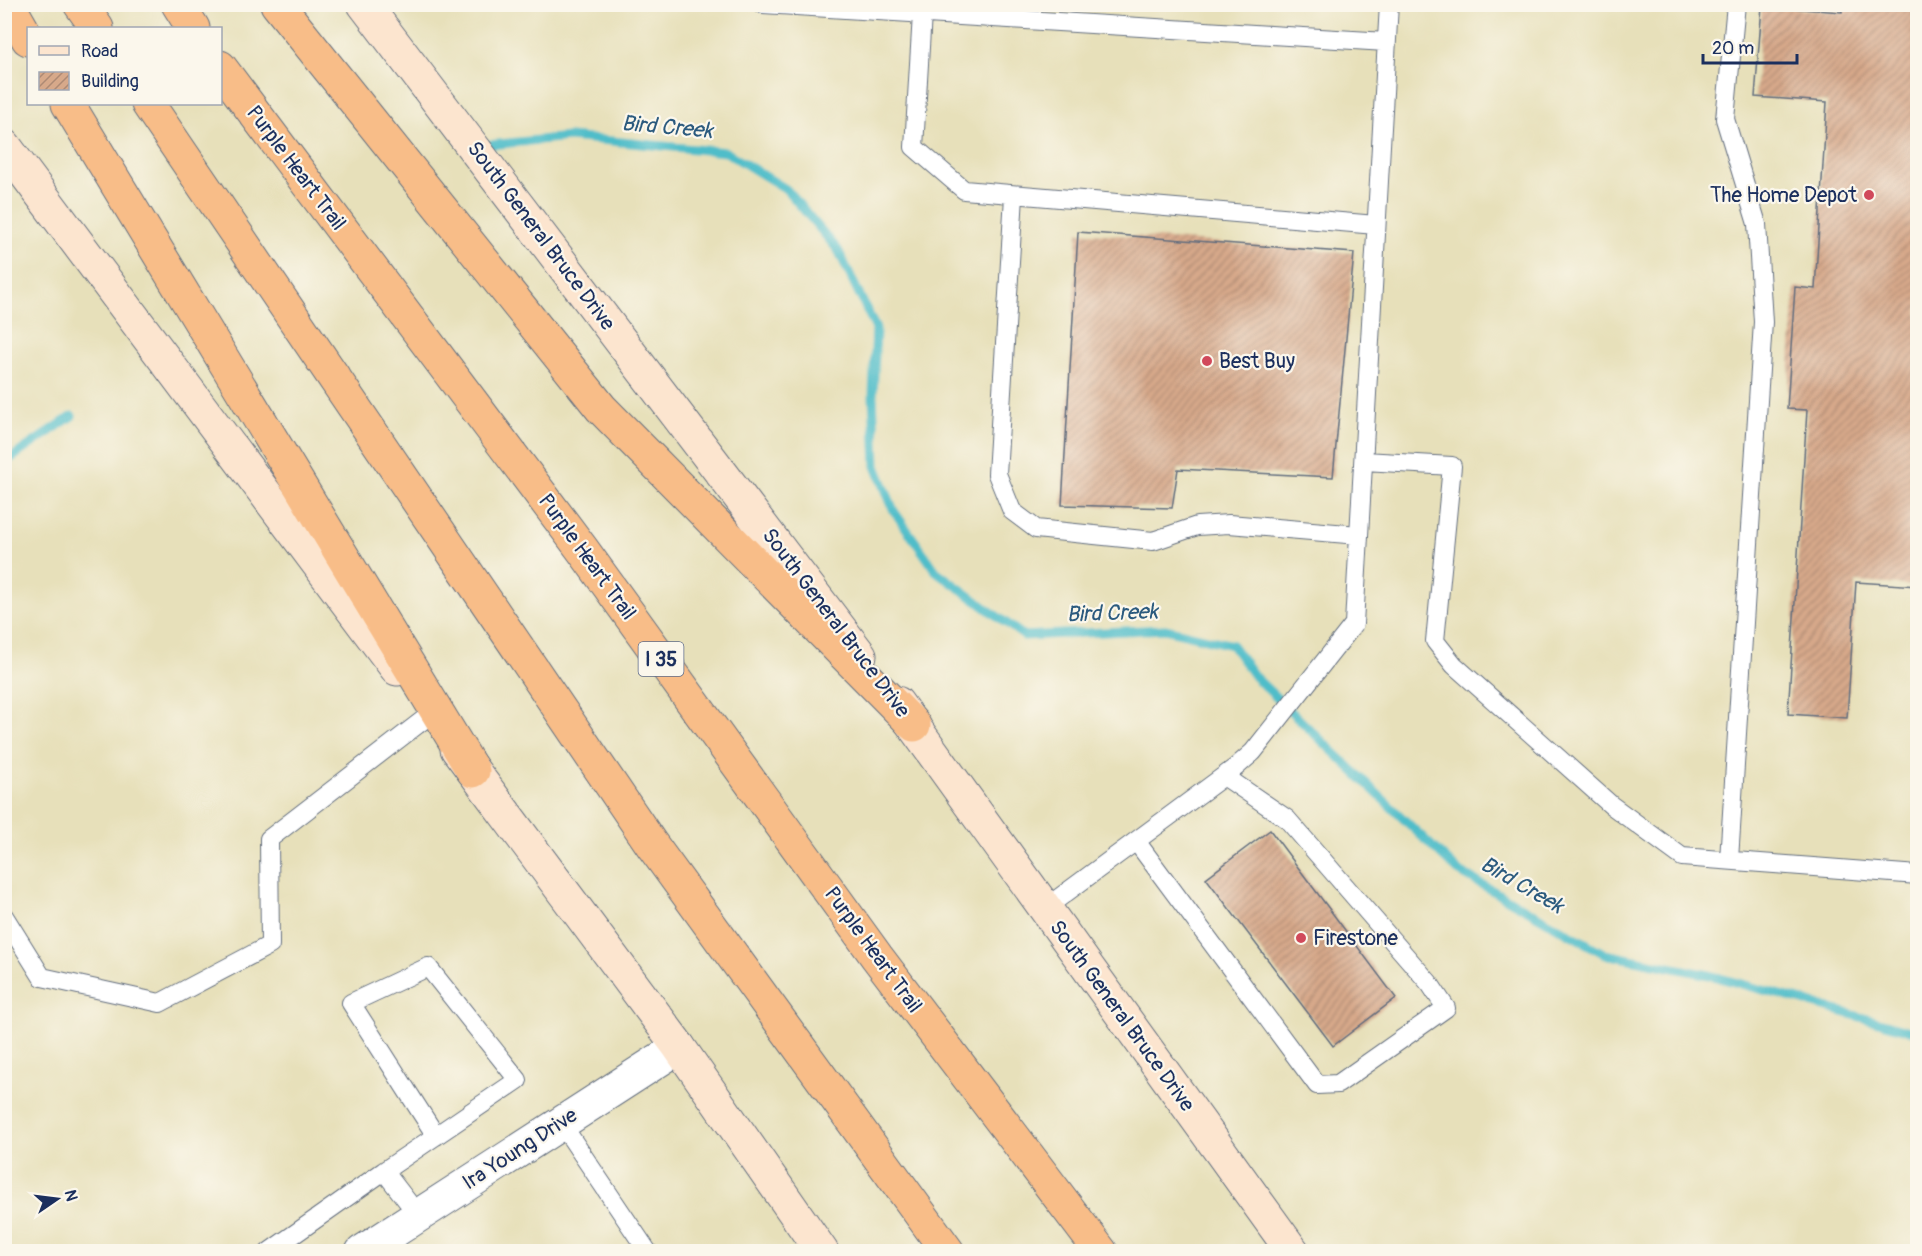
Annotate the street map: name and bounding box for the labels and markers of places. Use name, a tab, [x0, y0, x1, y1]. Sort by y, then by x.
place label: The Home Depot	[1710, 182, 1858, 209]
marker: The Home Depot	[1862, 188, 1876, 202]
place label: Best Buy	[1219, 348, 1295, 375]
marker: Best Buy	[1200, 354, 1214, 368]
place label: Firestone	[1313, 925, 1399, 952]
marker: Firestone	[1294, 931, 1308, 945]

